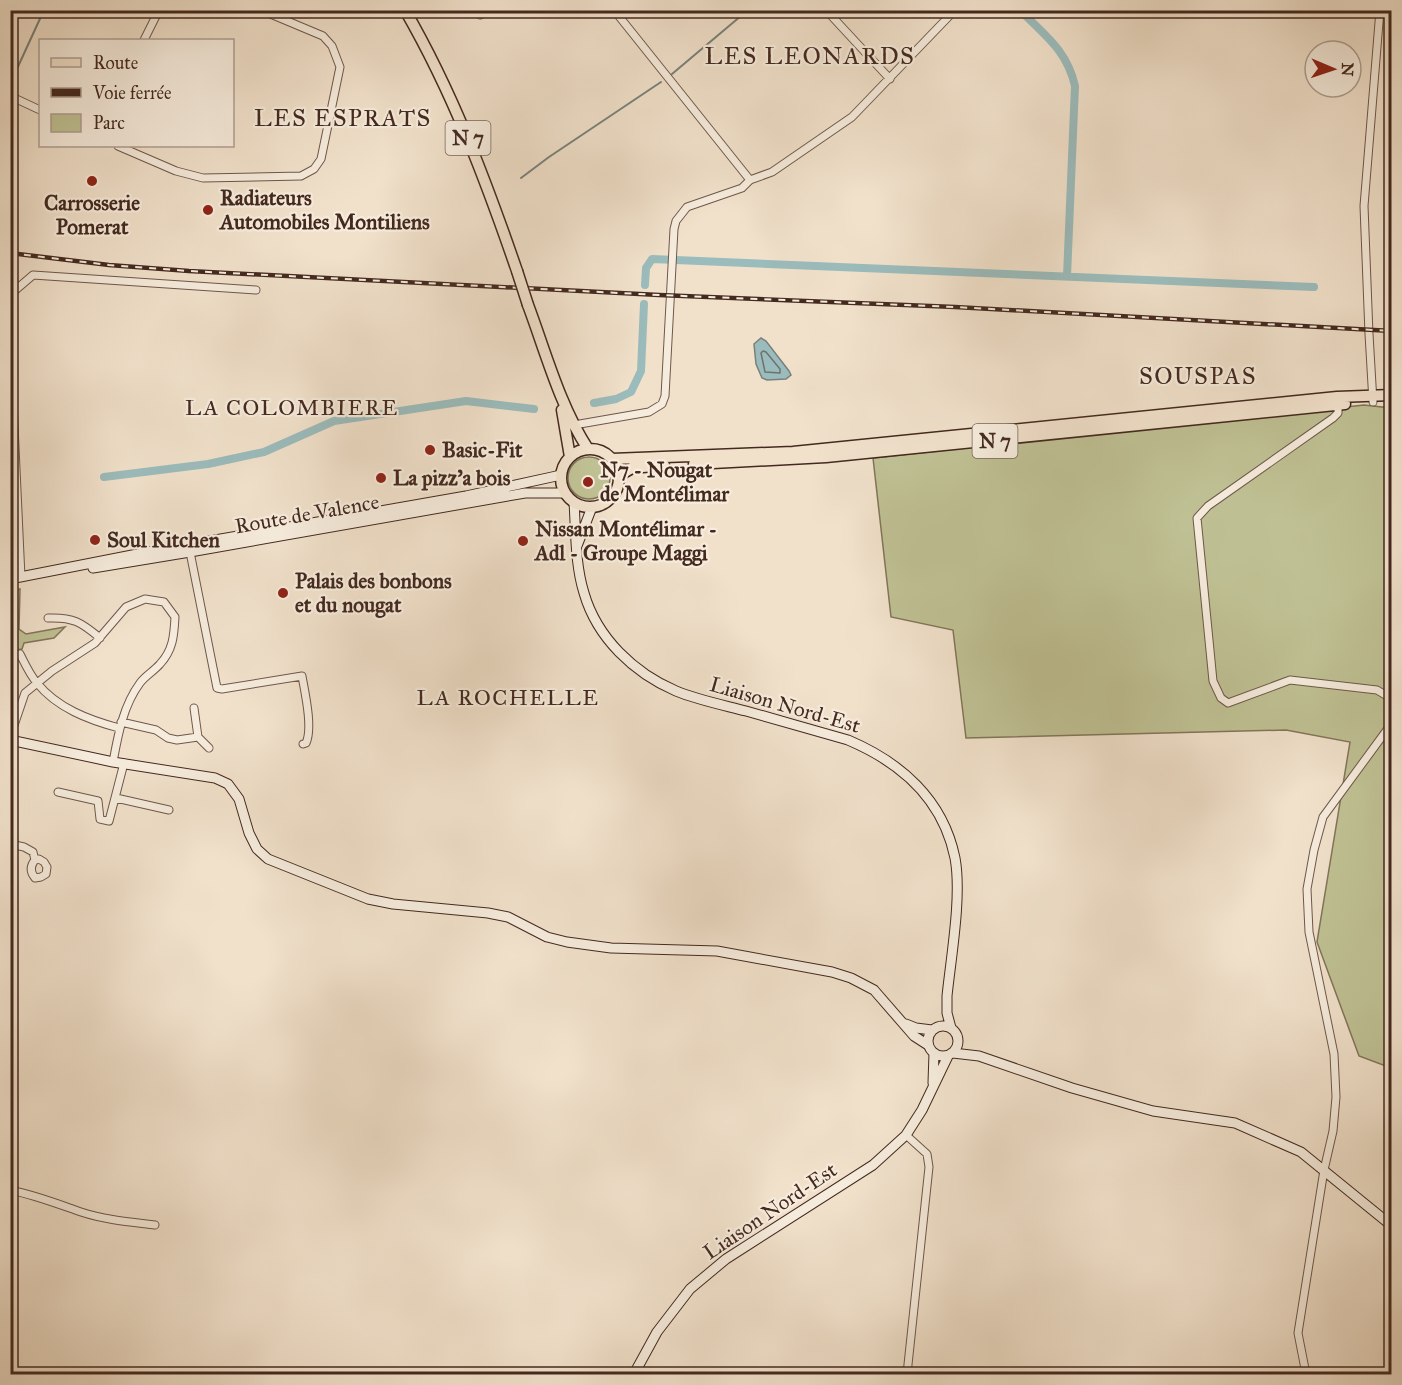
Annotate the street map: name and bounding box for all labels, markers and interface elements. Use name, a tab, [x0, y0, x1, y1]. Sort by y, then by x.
legend	[39, 39, 234, 147]
north arrow	[1303, 39, 1363, 99]
district label: LES LEONARDS	[705, 41, 915, 71]
text: Route	[93, 52, 138, 74]
text: N	[1338, 62, 1357, 77]
text: Voie ferrée	[92, 82, 172, 104]
district label: LES ESPRATS	[254, 103, 432, 133]
text: Parc	[93, 112, 125, 134]
road number: N 7	[446, 121, 490, 155]
marker: Carrosserie Pomerat	[85, 174, 99, 188]
place label: Radiateurs Automobiles Montiliens	[218, 185, 430, 235]
place label: Carrosserie Pomerat	[44, 190, 140, 240]
marker: Radiateurs Automobiles Montiliens	[201, 203, 215, 217]
district label: SOUSPAS	[1139, 361, 1257, 391]
district label: LA COLOMBIERE	[185, 394, 399, 421]
road number: N 7	[972, 424, 1018, 458]
place label: Basic-Fit	[442, 437, 523, 463]
marker: Basic-Fit	[423, 443, 437, 457]
place label: N7 - Nougat de Montélimar	[600, 457, 730, 507]
place label: La pizz'a bois	[393, 465, 511, 491]
marker: La pizz'a bois	[374, 471, 388, 485]
marker: N7 - Nougat de Montélimar	[581, 475, 595, 489]
street label: Route de Valence	[233, 488, 381, 539]
place label: Nissan Montélimar - Adl - Groupe Maggi	[533, 516, 717, 566]
place label: Soul Kitchen	[107, 527, 220, 553]
marker: Soul Kitchen	[88, 533, 102, 547]
marker: Nissan Montélimar - Adl - Groupe Maggi	[516, 534, 530, 548]
place label: Palais des bonbons et du nougat	[295, 568, 452, 618]
marker: Palais des bonbons et du nougat	[276, 586, 290, 600]
street label: Liaison Nord-Est	[707, 671, 864, 739]
district label: LA ROCHELLE	[417, 684, 599, 711]
street label: Liaison Nord-Est	[698, 1156, 842, 1265]

